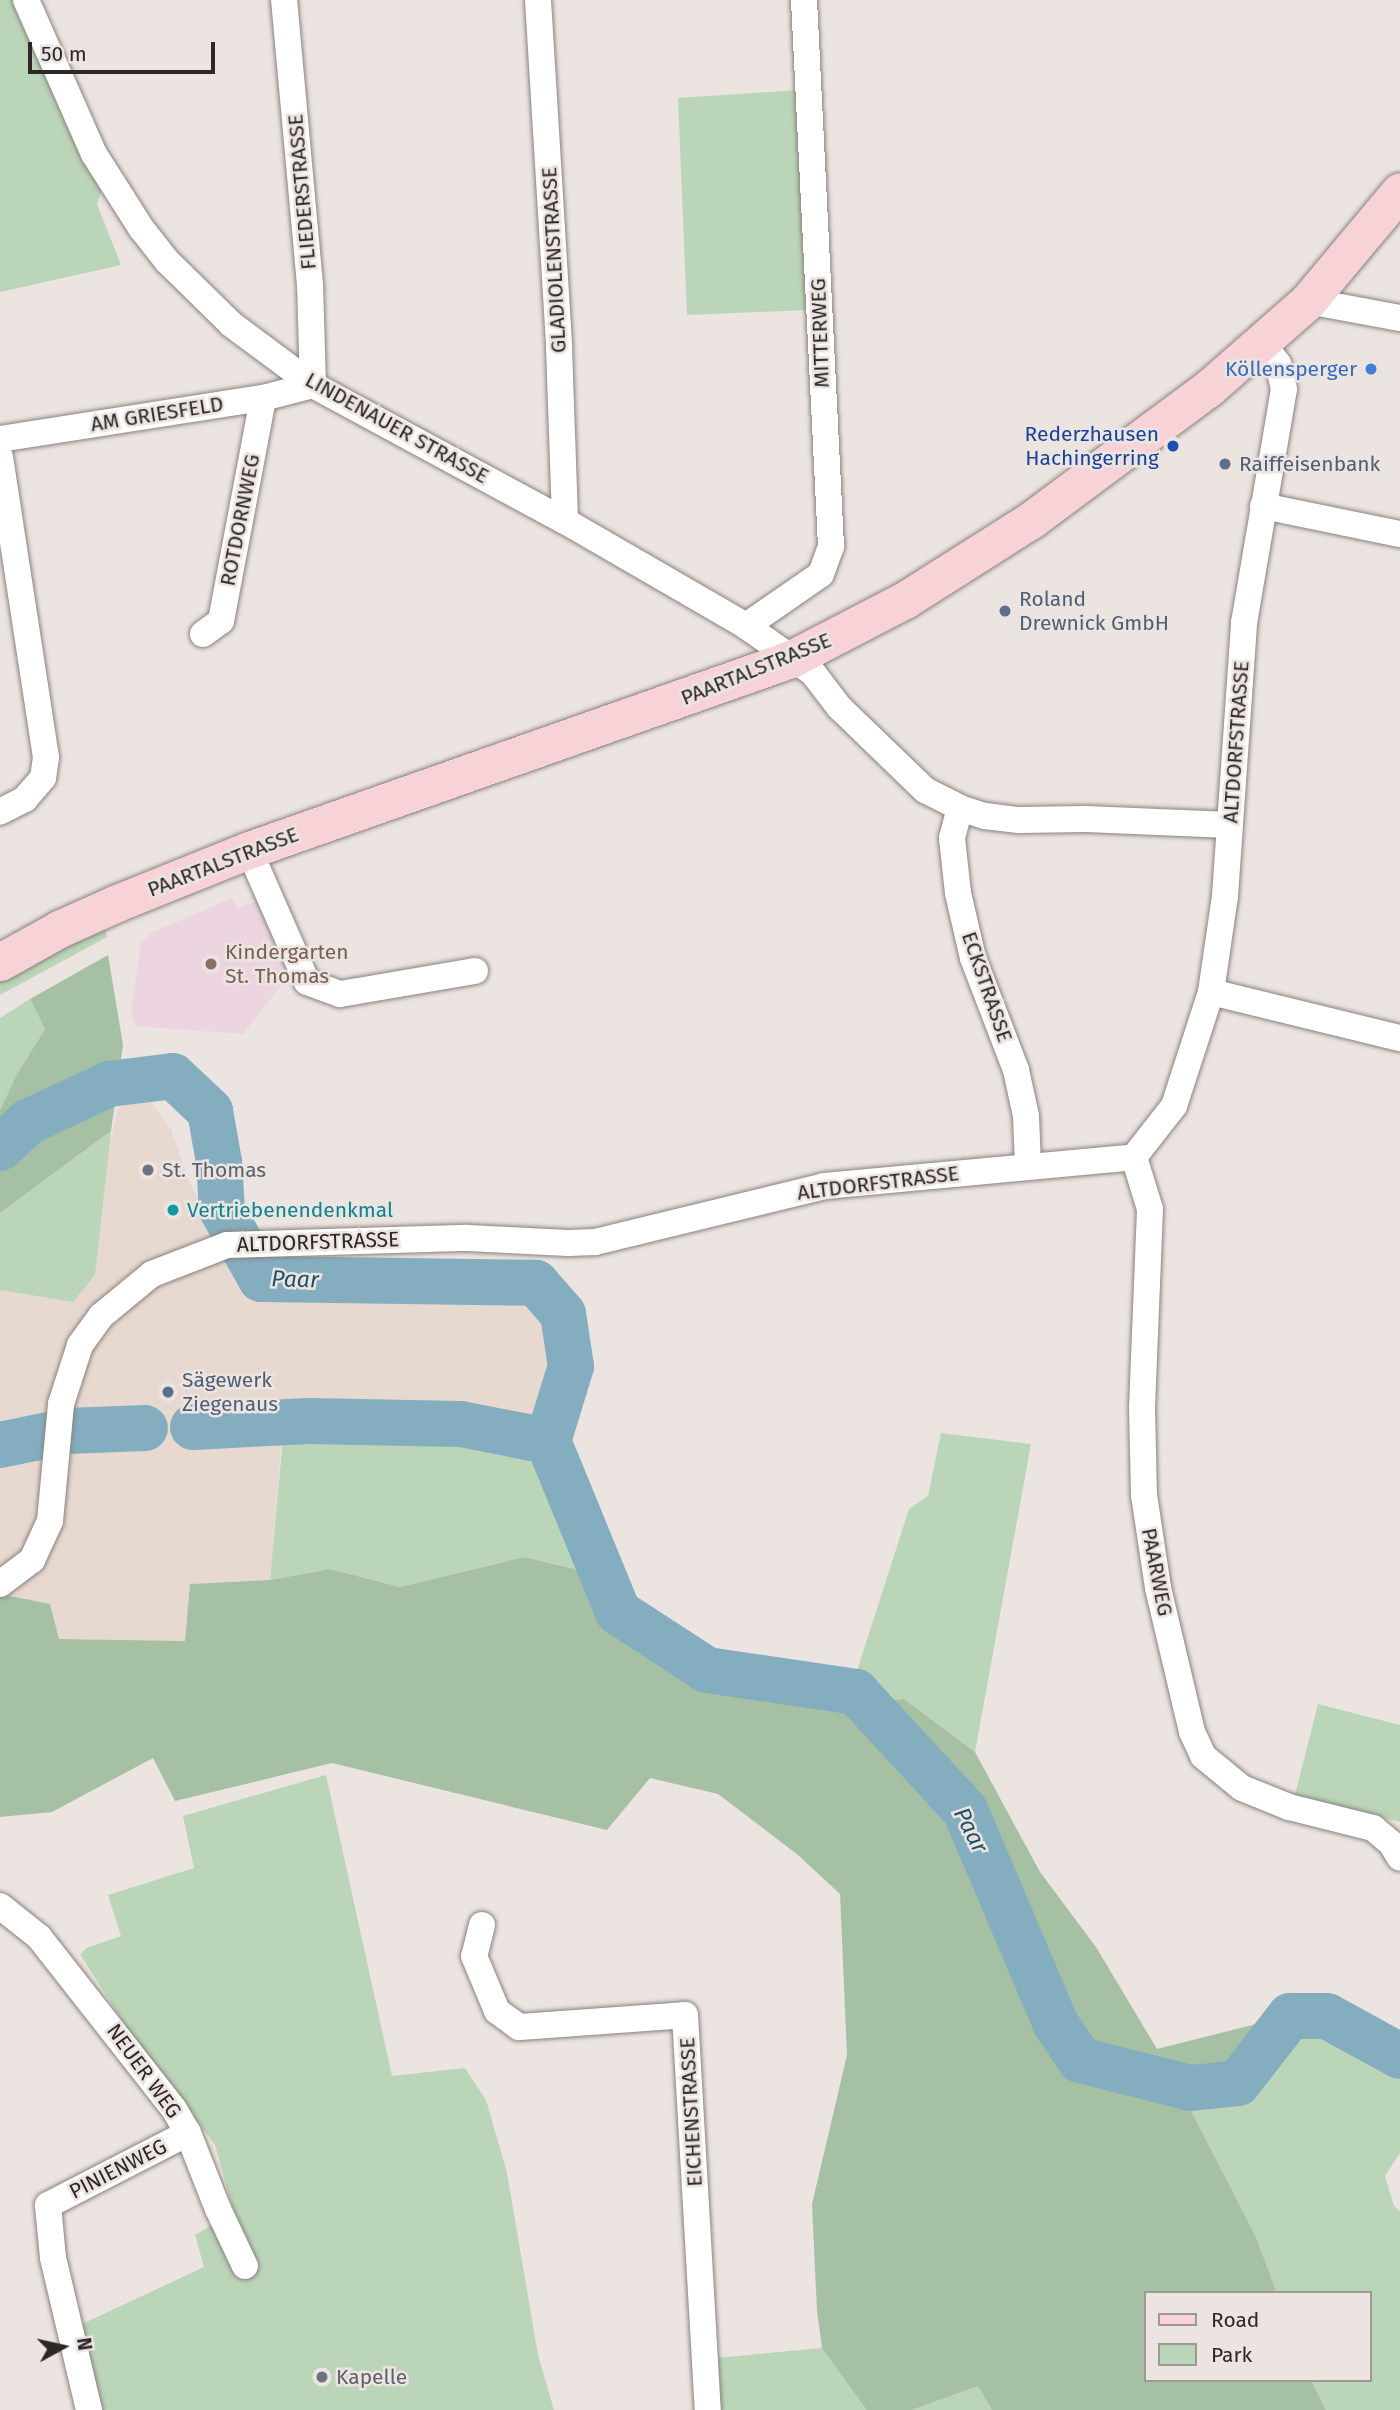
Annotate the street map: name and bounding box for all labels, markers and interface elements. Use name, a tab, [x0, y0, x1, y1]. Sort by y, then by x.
scale bar	[32, 28, 219, 72]
text: 50 m	[41, 41, 87, 67]
street label: FLIEDERSTRASSE	[283, 113, 321, 271]
street label: GLADIOLENSTRASSE	[537, 166, 571, 354]
street label: MITTERWEG	[805, 278, 835, 388]
place label: Köllensperger	[1225, 356, 1357, 382]
marker: Köllensperger	[1363, 361, 1379, 377]
street label: LINDENAUER STRASSE	[301, 367, 493, 489]
street label: AM GRIESFELD	[89, 391, 225, 437]
place label: Rederzhausen Hachingerring	[1025, 421, 1159, 471]
marker: Rederzhausen Hachingerring	[1165, 438, 1181, 454]
place label: Raiffeisenbank	[1239, 451, 1380, 477]
street label: ROTDORNWEG	[215, 452, 265, 588]
marker: Raiffeisenbank	[1217, 456, 1233, 472]
place label: Roland Drewnick GmbH	[1019, 586, 1169, 636]
marker: Roland Drewnick GmbH	[997, 603, 1013, 619]
street label: PAARTALSTRASSE	[677, 627, 835, 711]
street label: ALTDORFSTRASSE	[1218, 660, 1254, 824]
street label: PAARTALSTRASSE	[144, 822, 302, 902]
street label: ECKSTRASSE	[956, 928, 1018, 1046]
place label: Kindergarten St. Thomas	[225, 939, 348, 989]
marker: Kindergarten St. Thomas	[203, 956, 219, 972]
place label: St. Thomas	[162, 1157, 266, 1183]
street label: ALTDORFSTRASSE	[796, 1161, 960, 1205]
marker: St. Thomas	[140, 1162, 156, 1178]
place label: Vertriebenendenkmal	[187, 1197, 393, 1223]
marker: Vertriebenendenkmal	[165, 1202, 181, 1218]
street label: ALTDORFSTRASSE	[236, 1227, 400, 1257]
water label: Paar	[271, 1264, 319, 1294]
place label: Sägewerk Ziegenaus	[182, 1367, 278, 1417]
marker: Sägewerk Ziegenaus	[160, 1384, 176, 1400]
street label: PAARWEG	[1136, 1526, 1178, 1618]
water label: Paar	[948, 1803, 994, 1857]
street label: NEUER WEG	[101, 2019, 187, 2123]
street label: EICHENSTRASSE	[675, 2037, 707, 2187]
street label: PINIENWEG	[65, 2134, 171, 2204]
legend	[1144, 2291, 1372, 2382]
text: Road	[1211, 2307, 1259, 2333]
north arrow	[28, 2312, 98, 2382]
text: N	[72, 2336, 97, 2352]
text: Park	[1211, 2342, 1252, 2368]
place label: Kapelle	[336, 2364, 407, 2390]
marker: Kapelle	[314, 2369, 330, 2385]

